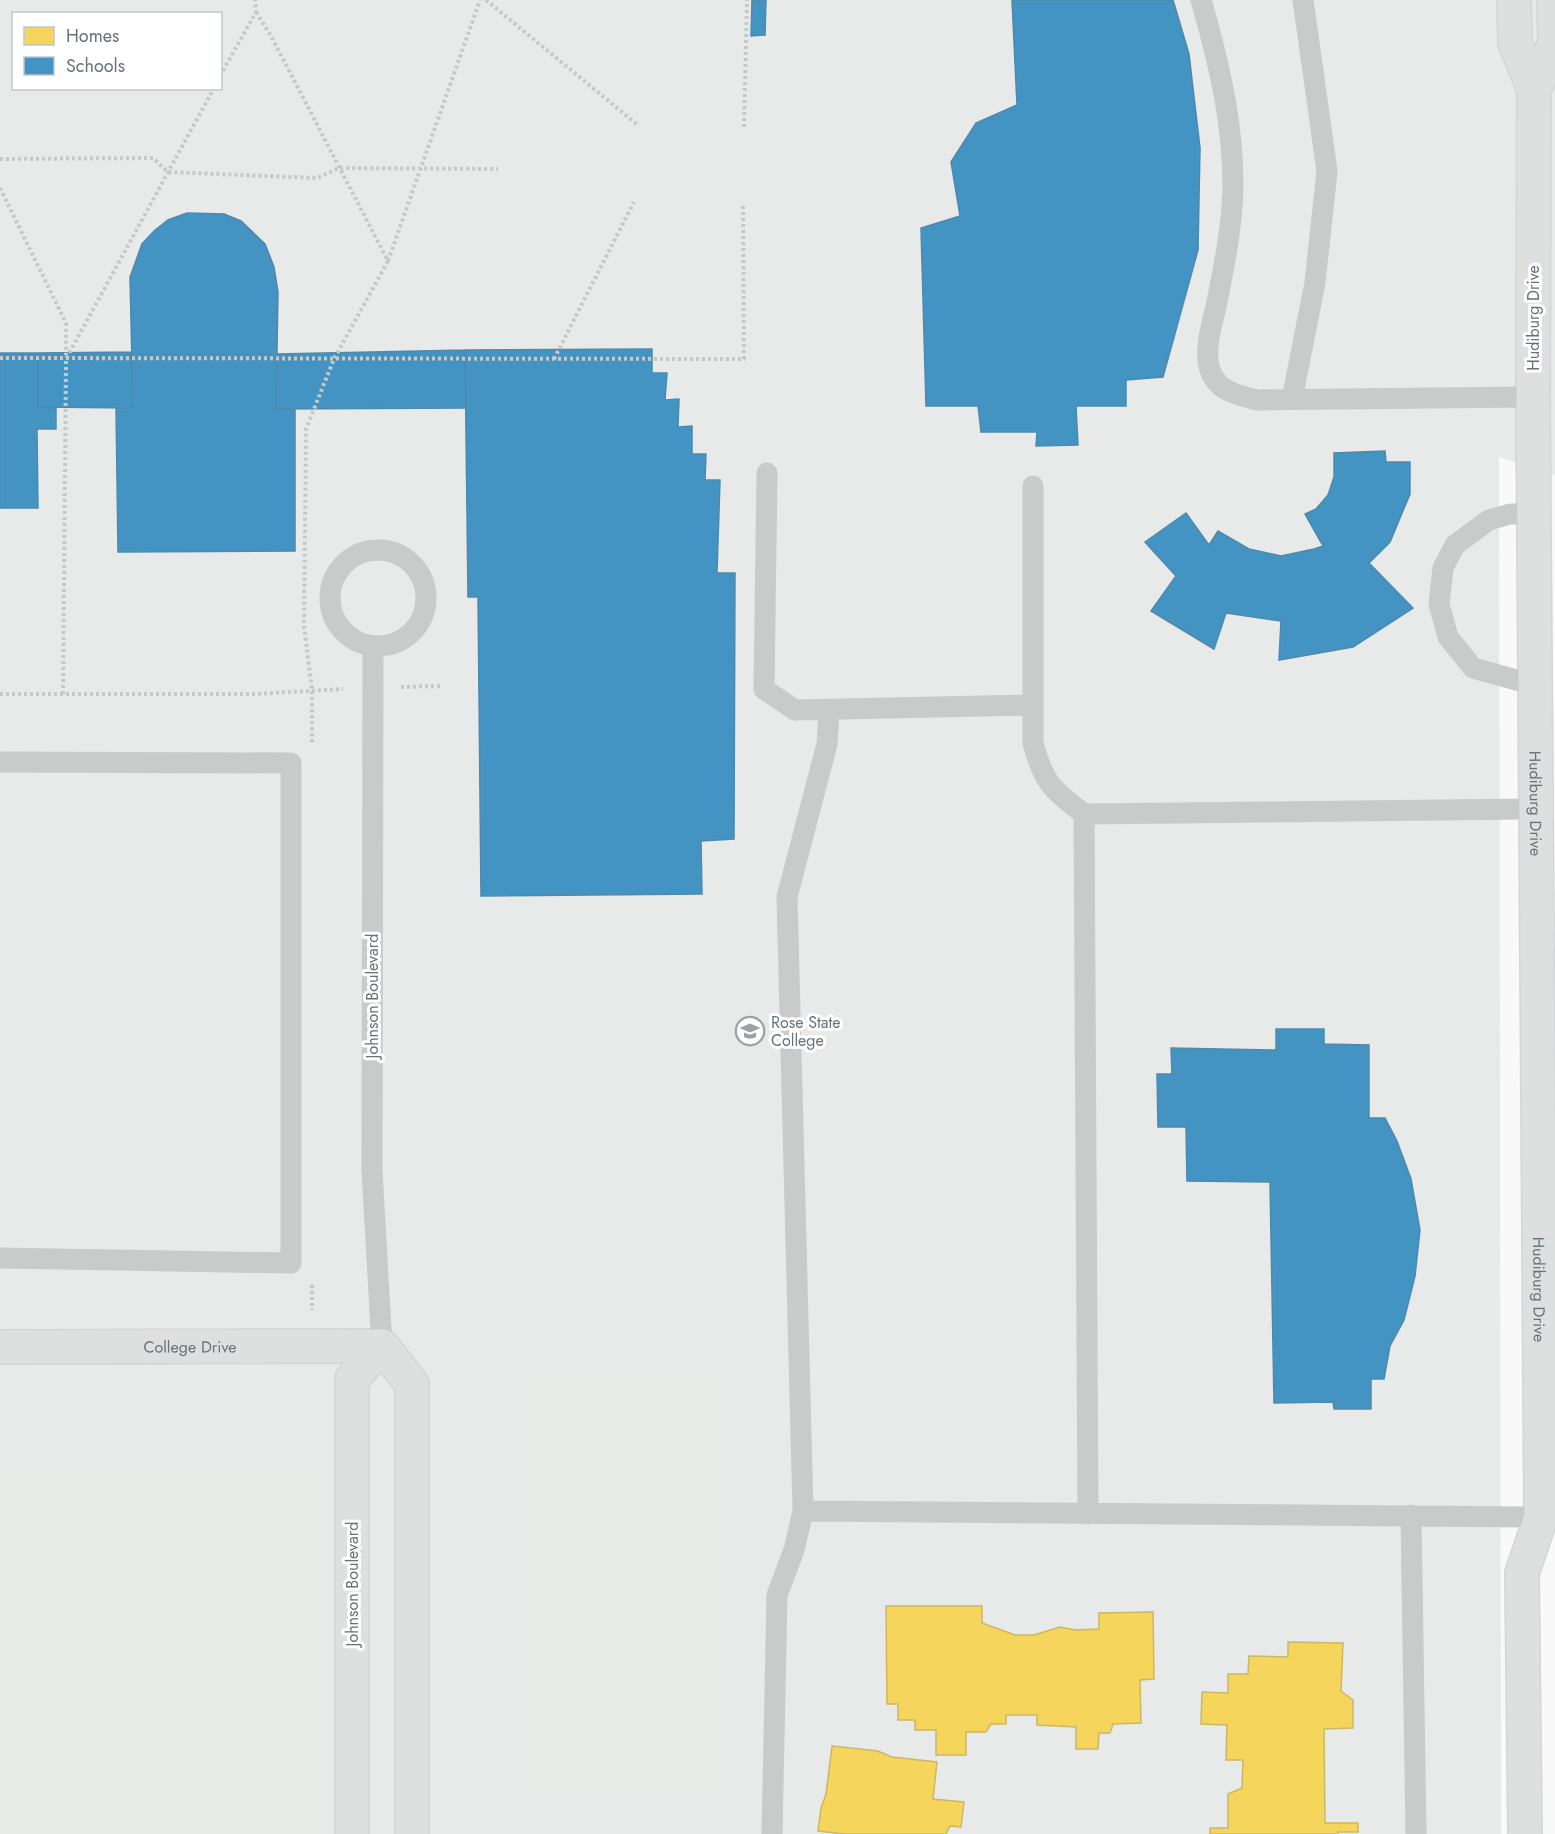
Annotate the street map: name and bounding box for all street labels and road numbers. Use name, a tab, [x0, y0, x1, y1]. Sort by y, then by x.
street label: Hudiburg Drive	[1522, 265, 1545, 371]
street label: Hudiburg Drive	[1524, 751, 1547, 856]
street label: Johnson Boulevard	[361, 934, 384, 1060]
street label: Hudiburg Drive	[1527, 1237, 1551, 1342]
street label: College Drive	[143, 1335, 237, 1359]
street label: Johnson Boulevard	[341, 1522, 364, 1648]

